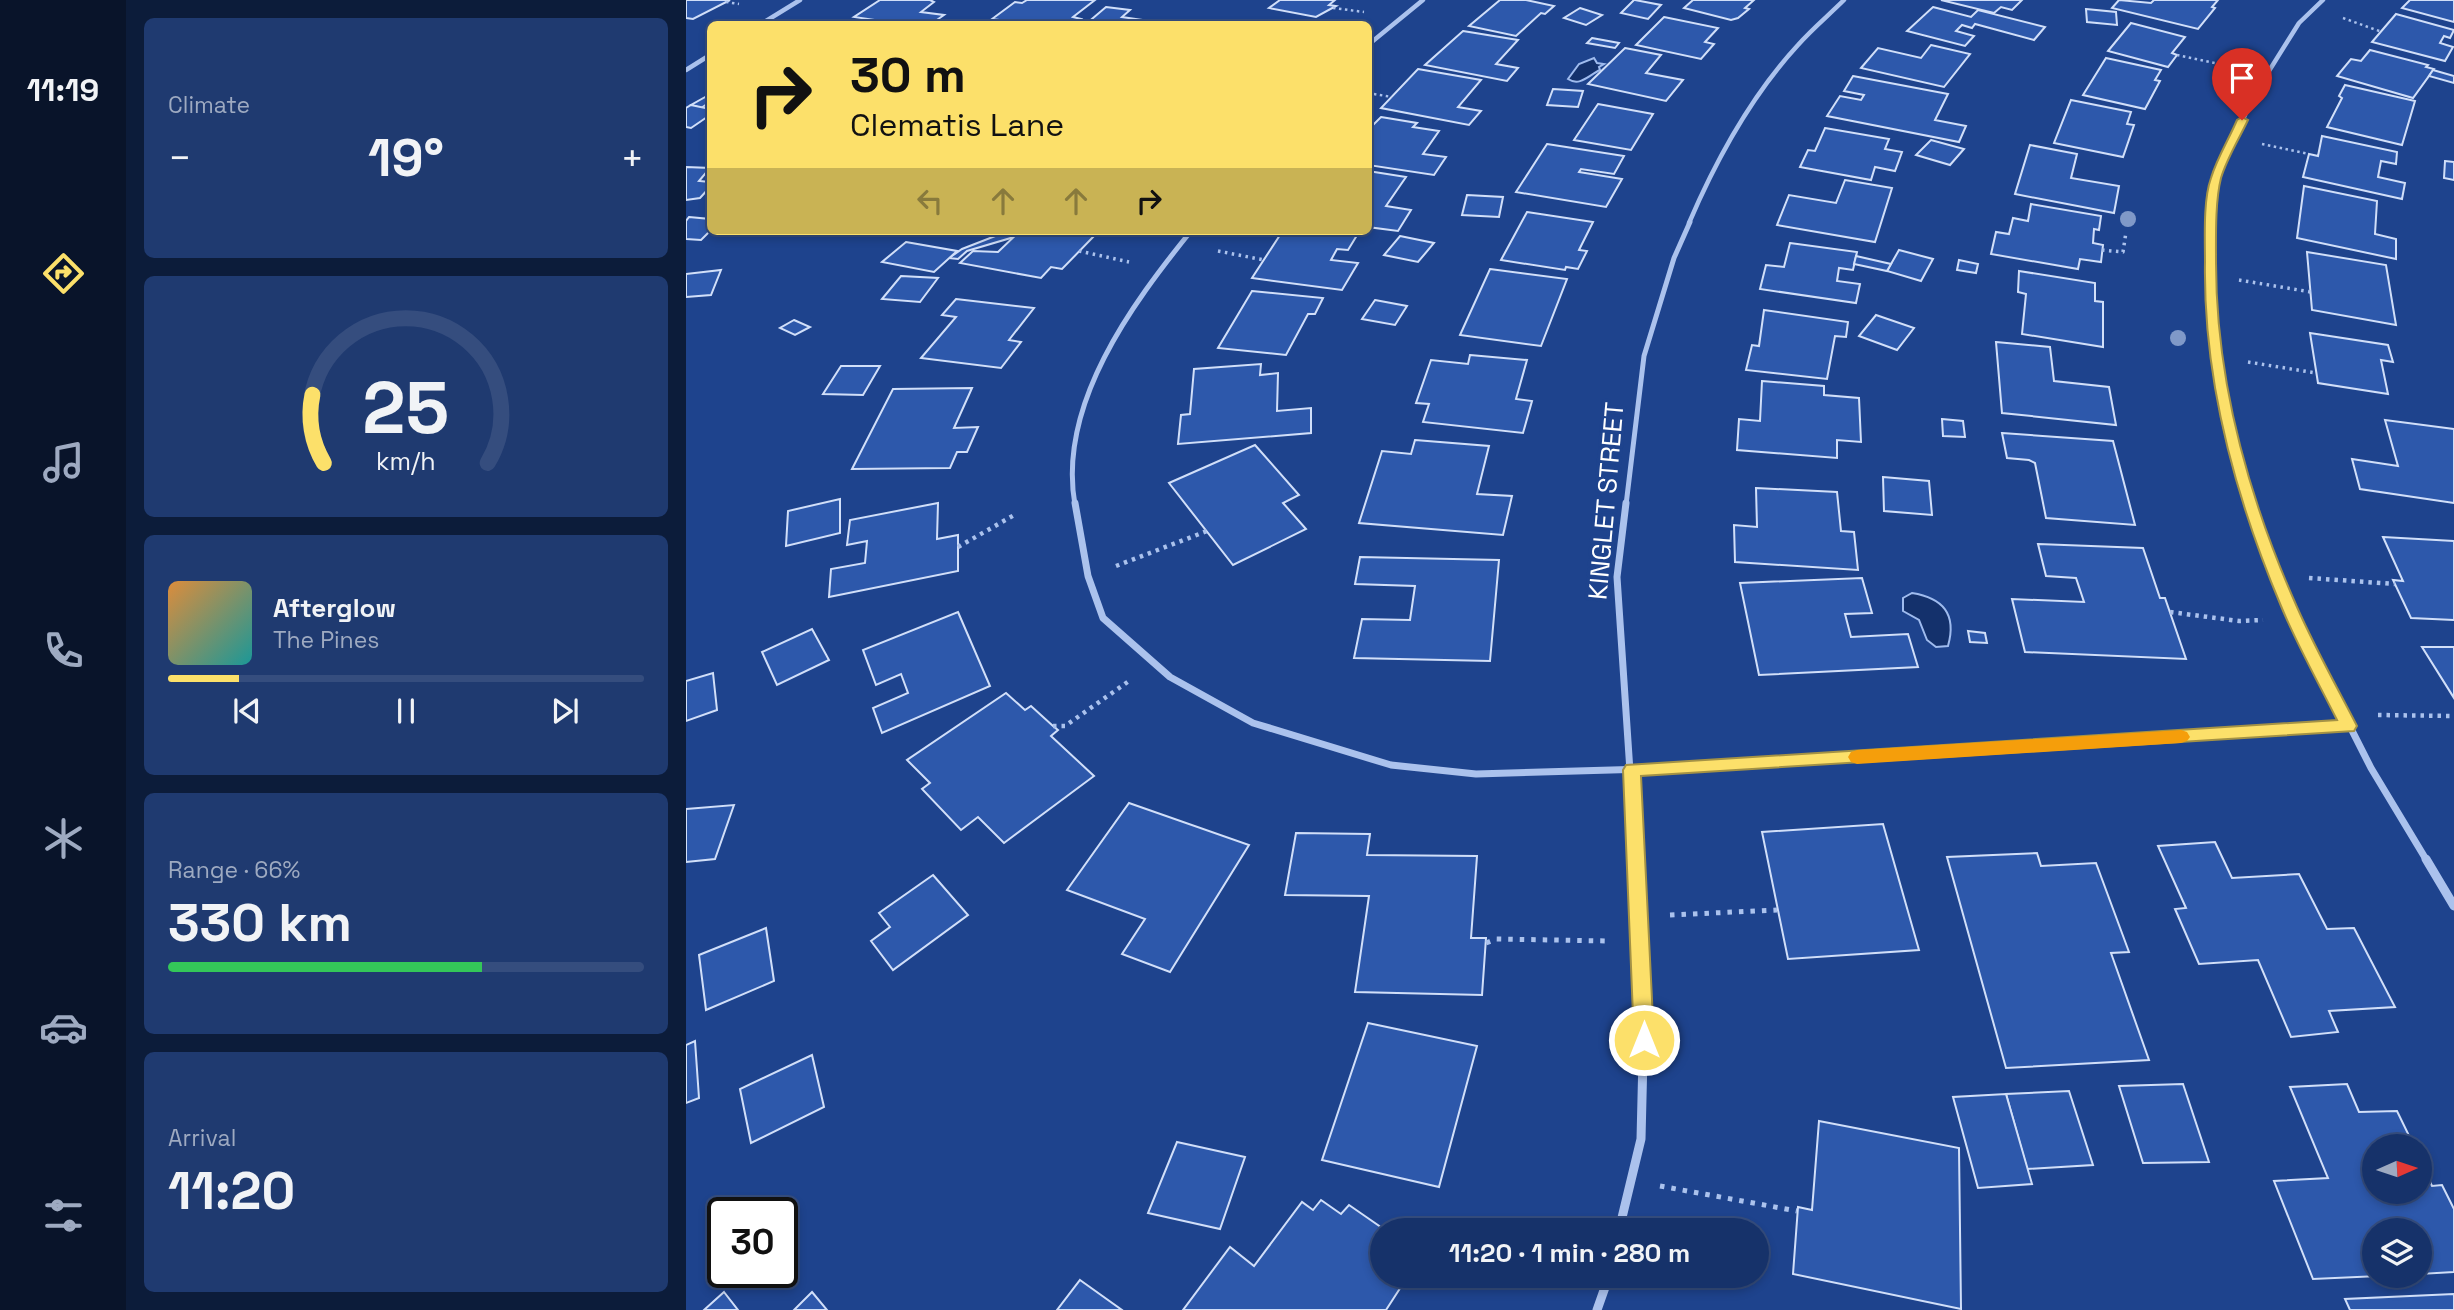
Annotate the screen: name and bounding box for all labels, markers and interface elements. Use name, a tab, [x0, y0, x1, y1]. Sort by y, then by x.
text: 30 m	[850, 44, 966, 106]
pin	[2212, 48, 2272, 120]
icon: right	[735, 49, 826, 140]
icon: arrive	[2223, 59, 2261, 97]
text: 11:19	[27, 70, 99, 110]
text: Climate	[168, 90, 250, 120]
text: Clematis Lane	[850, 105, 1064, 145]
text: 19°	[368, 125, 444, 191]
text: −	[168, 134, 192, 182]
text: +	[620, 134, 644, 182]
icon: left	[911, 182, 949, 220]
icon: ahead	[984, 182, 1022, 220]
icon: ahead	[1057, 182, 1095, 220]
icon: right	[1130, 182, 1168, 220]
icon: directions	[39, 249, 88, 298]
text: 25	[363, 361, 449, 454]
street label: KINGLET STREET	[1580, 401, 1632, 601]
icon: music	[39, 438, 88, 487]
text: km/h	[376, 444, 436, 476]
text: Afterglow	[273, 591, 396, 625]
text: The Pines	[273, 625, 379, 655]
icon: phone	[39, 626, 88, 675]
icon: previous	[228, 692, 266, 730]
icon: pause	[387, 692, 425, 730]
icon: next	[546, 692, 584, 730]
icon: climate	[39, 814, 88, 863]
text: Range · 66%	[168, 855, 300, 885]
text: 330 km	[168, 890, 352, 956]
icon: car	[39, 1003, 88, 1052]
position arrow	[1607, 1003, 1681, 1077]
text: Arrival	[168, 1123, 236, 1153]
north arrow	[2362, 1134, 2432, 1204]
map controls	[2362, 1134, 2432, 1288]
text: 11:20	[168, 1158, 295, 1224]
icon: filters	[39, 1191, 88, 1240]
speed limit sign: 30	[707, 1197, 798, 1288]
button: layers	[2362, 1218, 2432, 1288]
text: 11:20 · 1 min · 280 m	[1449, 1236, 1690, 1270]

